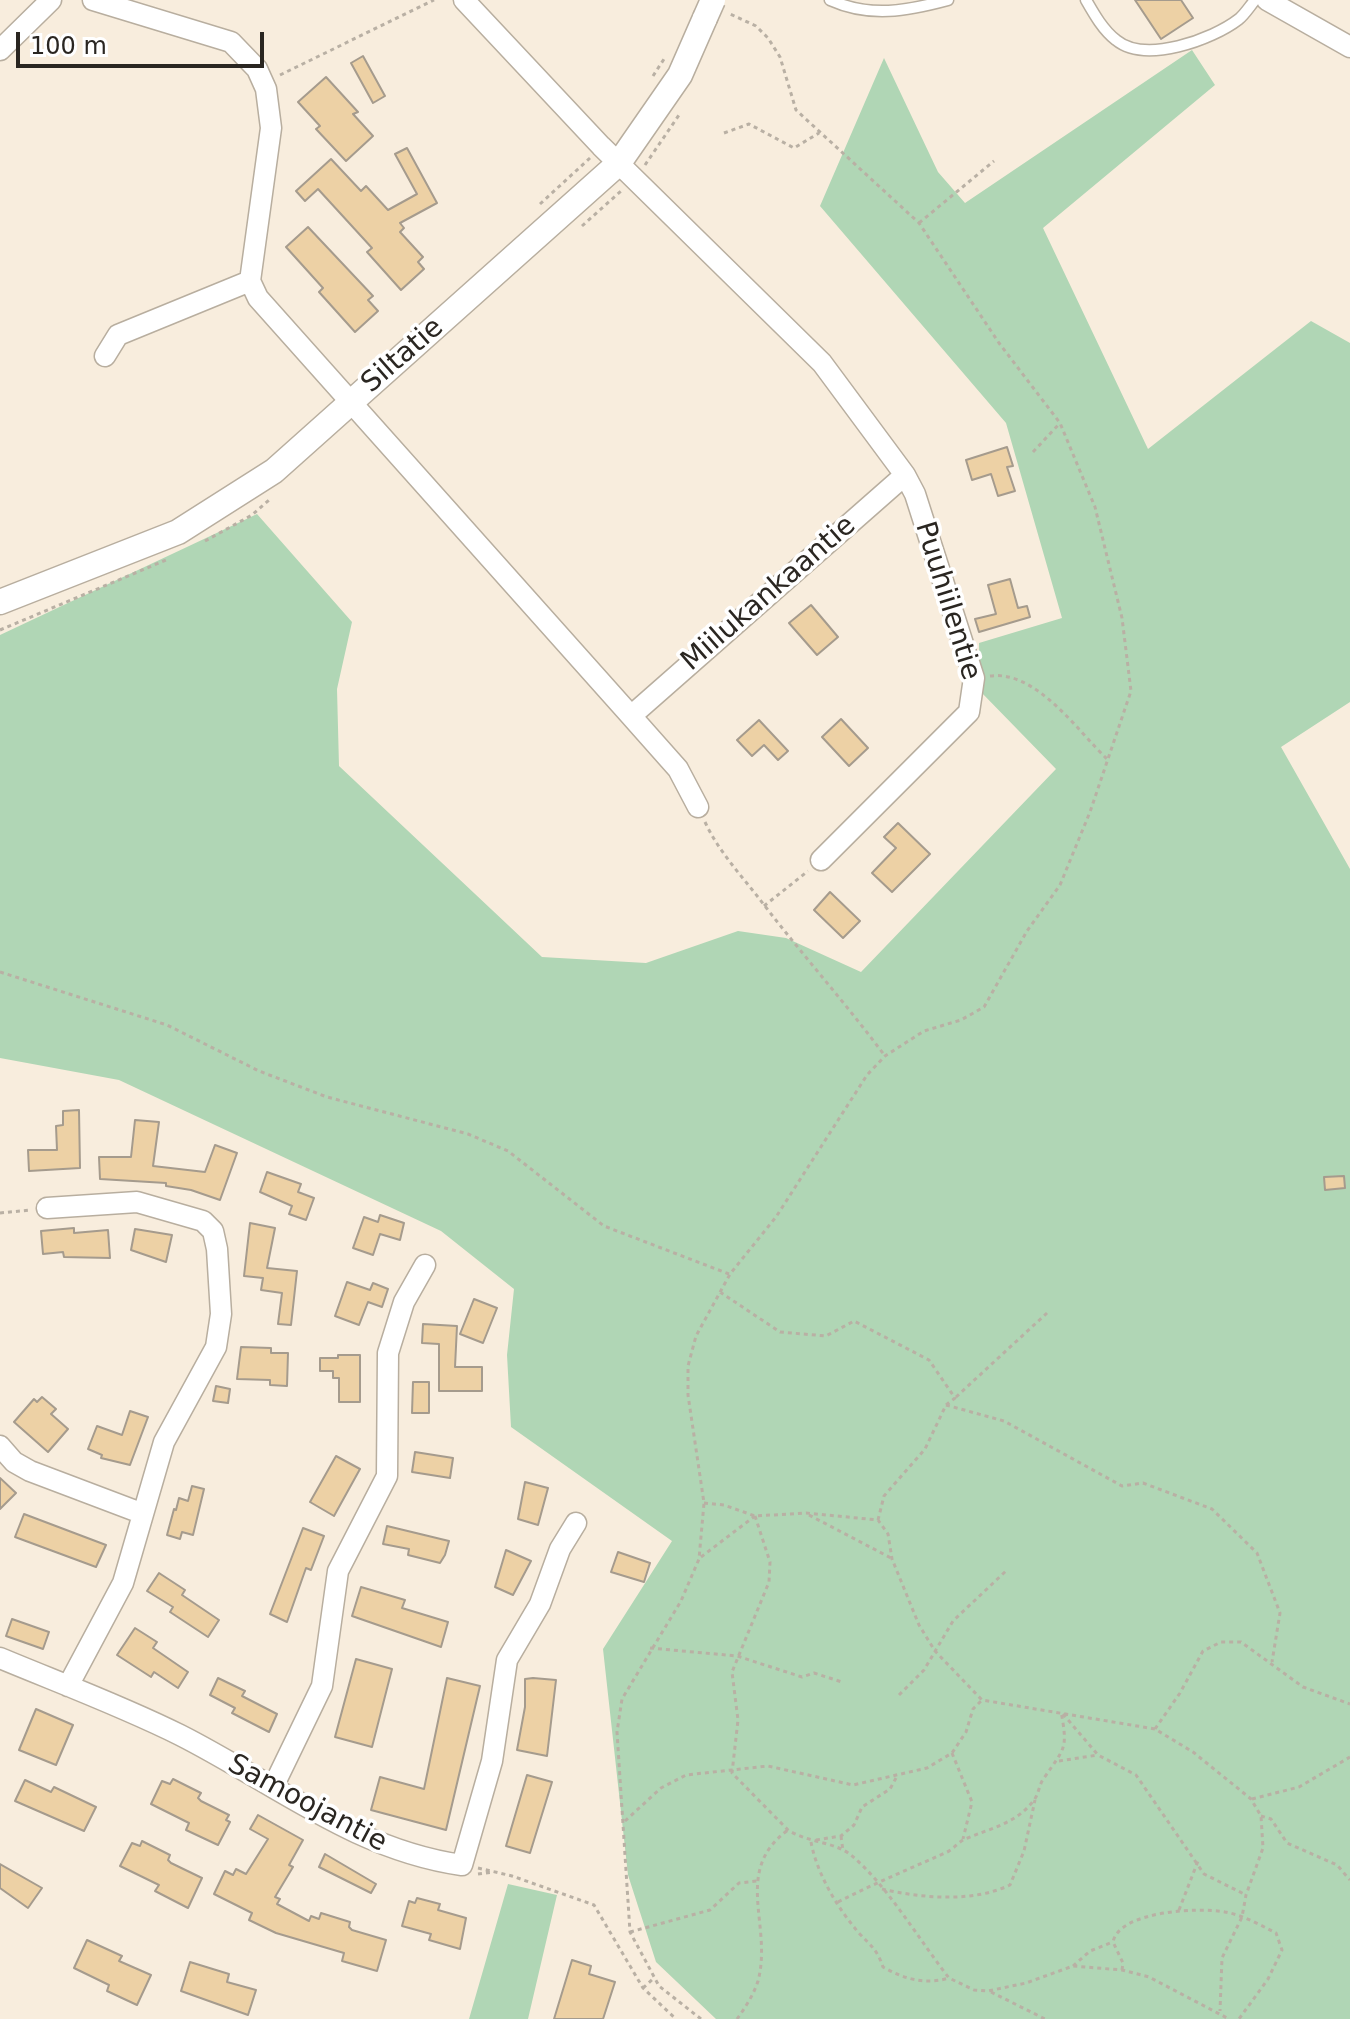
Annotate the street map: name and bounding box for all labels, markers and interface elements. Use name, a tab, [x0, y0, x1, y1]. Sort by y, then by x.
scale bar	[20, 16, 268, 66]
text: 100 m	[30, 32, 107, 60]
street label: Siltatie	[355, 311, 451, 401]
street label: Miilukankaantie	[675, 509, 863, 679]
street label: Puuhiilentie	[907, 518, 987, 684]
street label: Samoojantie	[222, 1748, 392, 1860]

